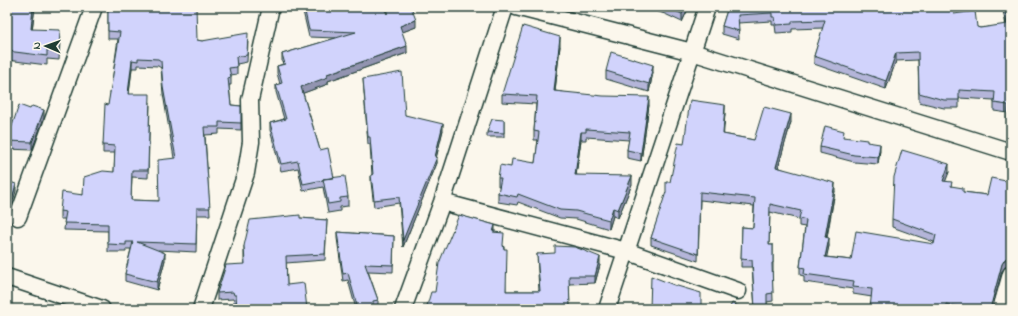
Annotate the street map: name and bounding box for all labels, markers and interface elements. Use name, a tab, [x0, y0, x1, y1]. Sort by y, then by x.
north arrow	[26, 26, 66, 66]
text: N	[29, 42, 45, 50]

